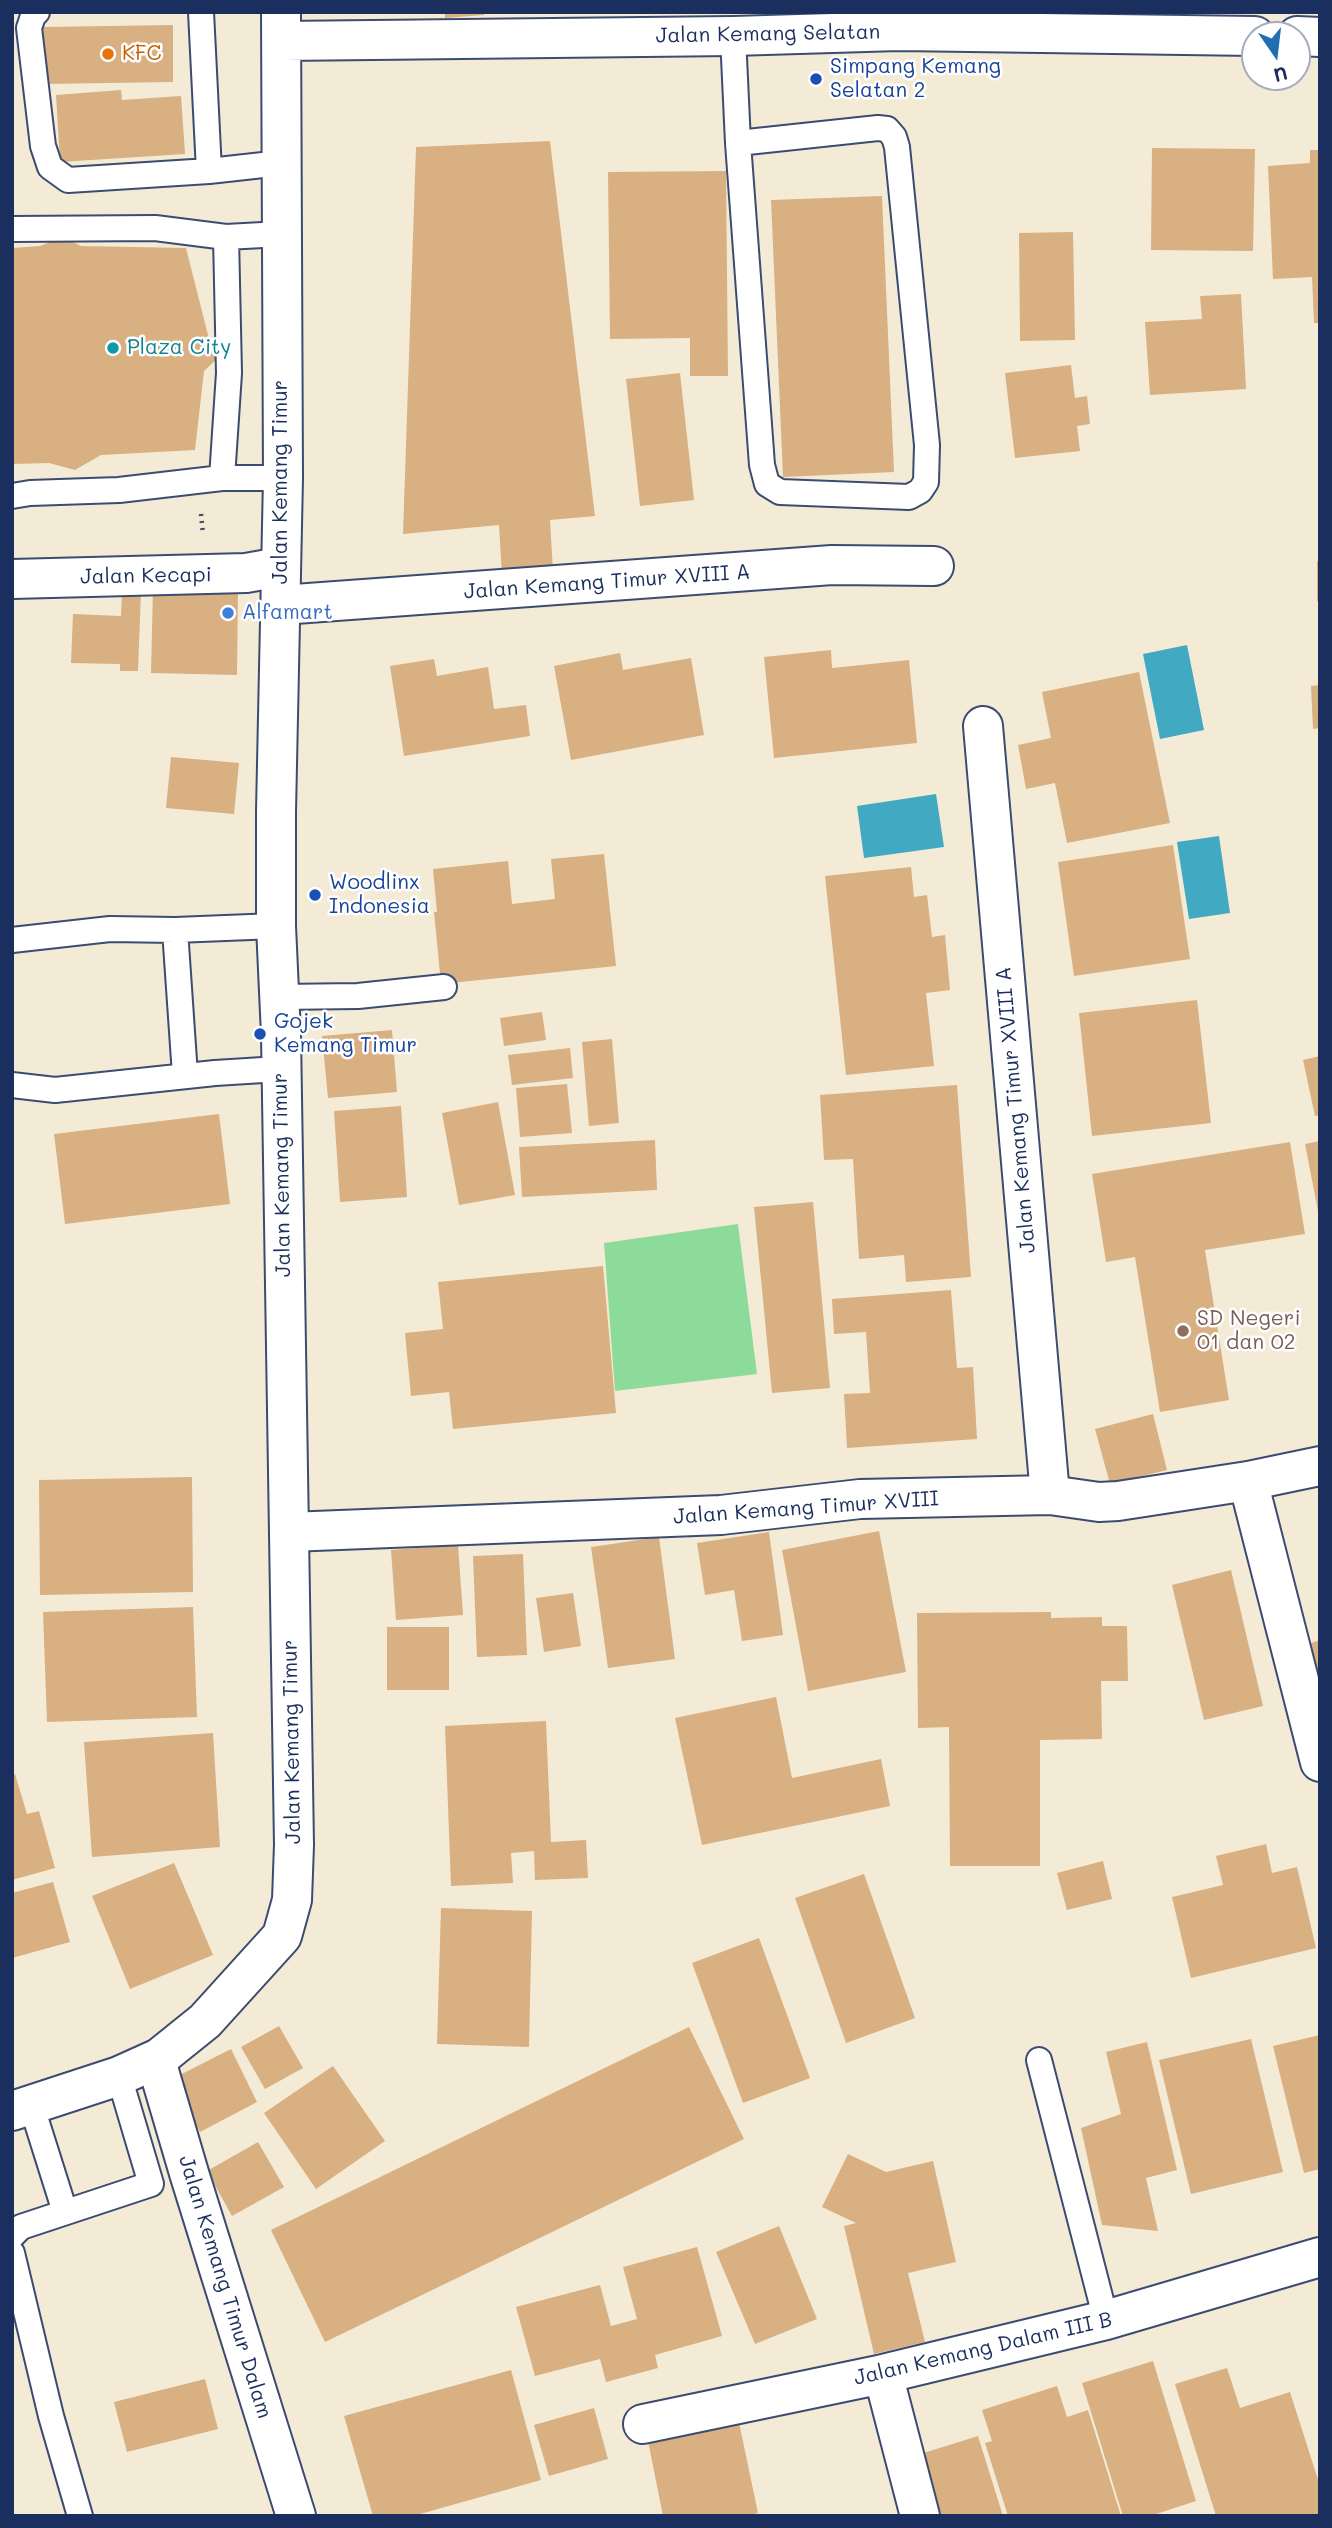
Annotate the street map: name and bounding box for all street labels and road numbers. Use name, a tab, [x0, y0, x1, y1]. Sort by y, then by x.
street label: Jalan Kemang Selatan	[656, 19, 880, 49]
street label: Jalan Kemang Timur	[268, 380, 294, 584]
street label: Jalan Kemang Timur XVIII A	[463, 559, 751, 605]
street label: Jalan Kecapi	[80, 562, 212, 590]
street label: Jalan Kemang Timur XVIII A	[991, 966, 1041, 1254]
street label: Jalan Kemang Timur	[268, 1073, 296, 1277]
street label: Jalan Kemang Timur XVIII	[672, 1486, 940, 1530]
street label: Jalan Kemang Timur	[278, 1640, 306, 1844]
street label: Jalan Kemang Timur Dalam	[173, 2152, 277, 2422]
street label: Jalan Kemang Dalam III B	[852, 2307, 1114, 2391]

